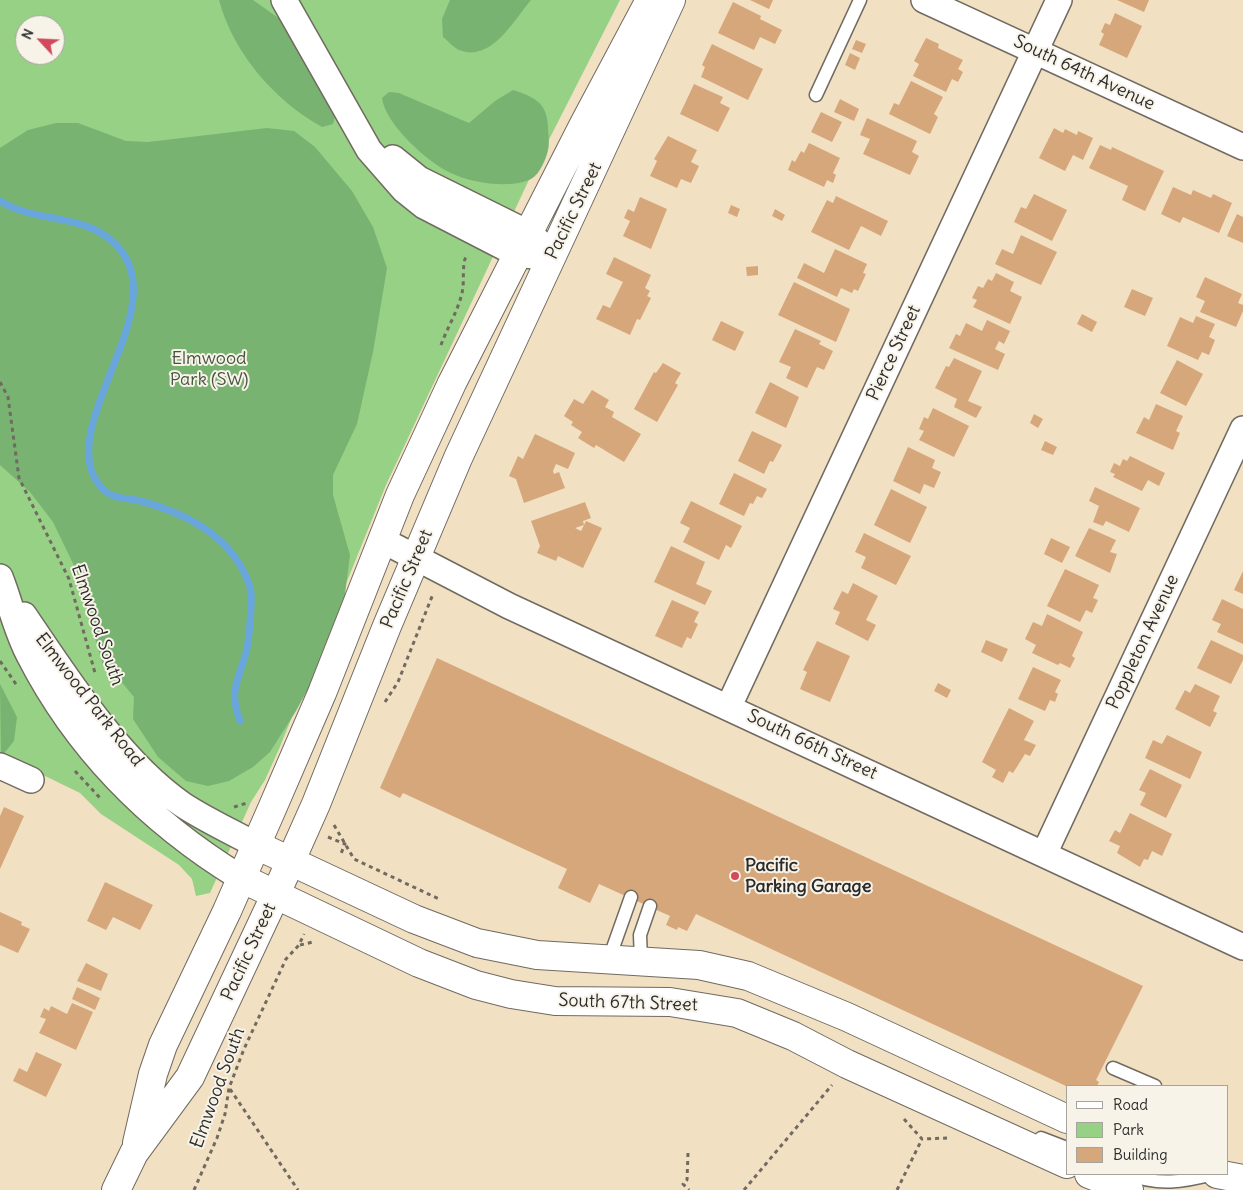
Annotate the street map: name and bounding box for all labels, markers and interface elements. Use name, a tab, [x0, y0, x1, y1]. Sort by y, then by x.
north arrow	[15, 15, 65, 65]
text: N	[17, 26, 38, 42]
street label: South 64th Avenue	[1010, 31, 1158, 115]
street label: Pacific Street	[541, 159, 607, 263]
street label: Pierce Street	[863, 302, 925, 404]
park label: Elmwood Park (SW)	[170, 348, 248, 390]
street label: Pacific Street	[377, 526, 437, 632]
street label: Elmwood South	[66, 562, 128, 688]
street label: Poppleton Avenue	[1102, 571, 1184, 713]
street label: Elmwood Park Road	[30, 629, 148, 771]
street label: South 66th Street	[744, 705, 880, 785]
place label: Pacific Parking Garage	[745, 855, 871, 898]
marker: Pacific Parking Garage	[729, 870, 741, 882]
street label: Pacific Street	[217, 900, 281, 1004]
street label: South 67th Street	[558, 990, 698, 1016]
street label: Elmwood South	[186, 1025, 250, 1151]
legend	[1066, 1085, 1228, 1175]
text: Road	[1113, 1095, 1148, 1114]
text: Park	[1113, 1120, 1144, 1139]
text: Building	[1113, 1145, 1168, 1164]

